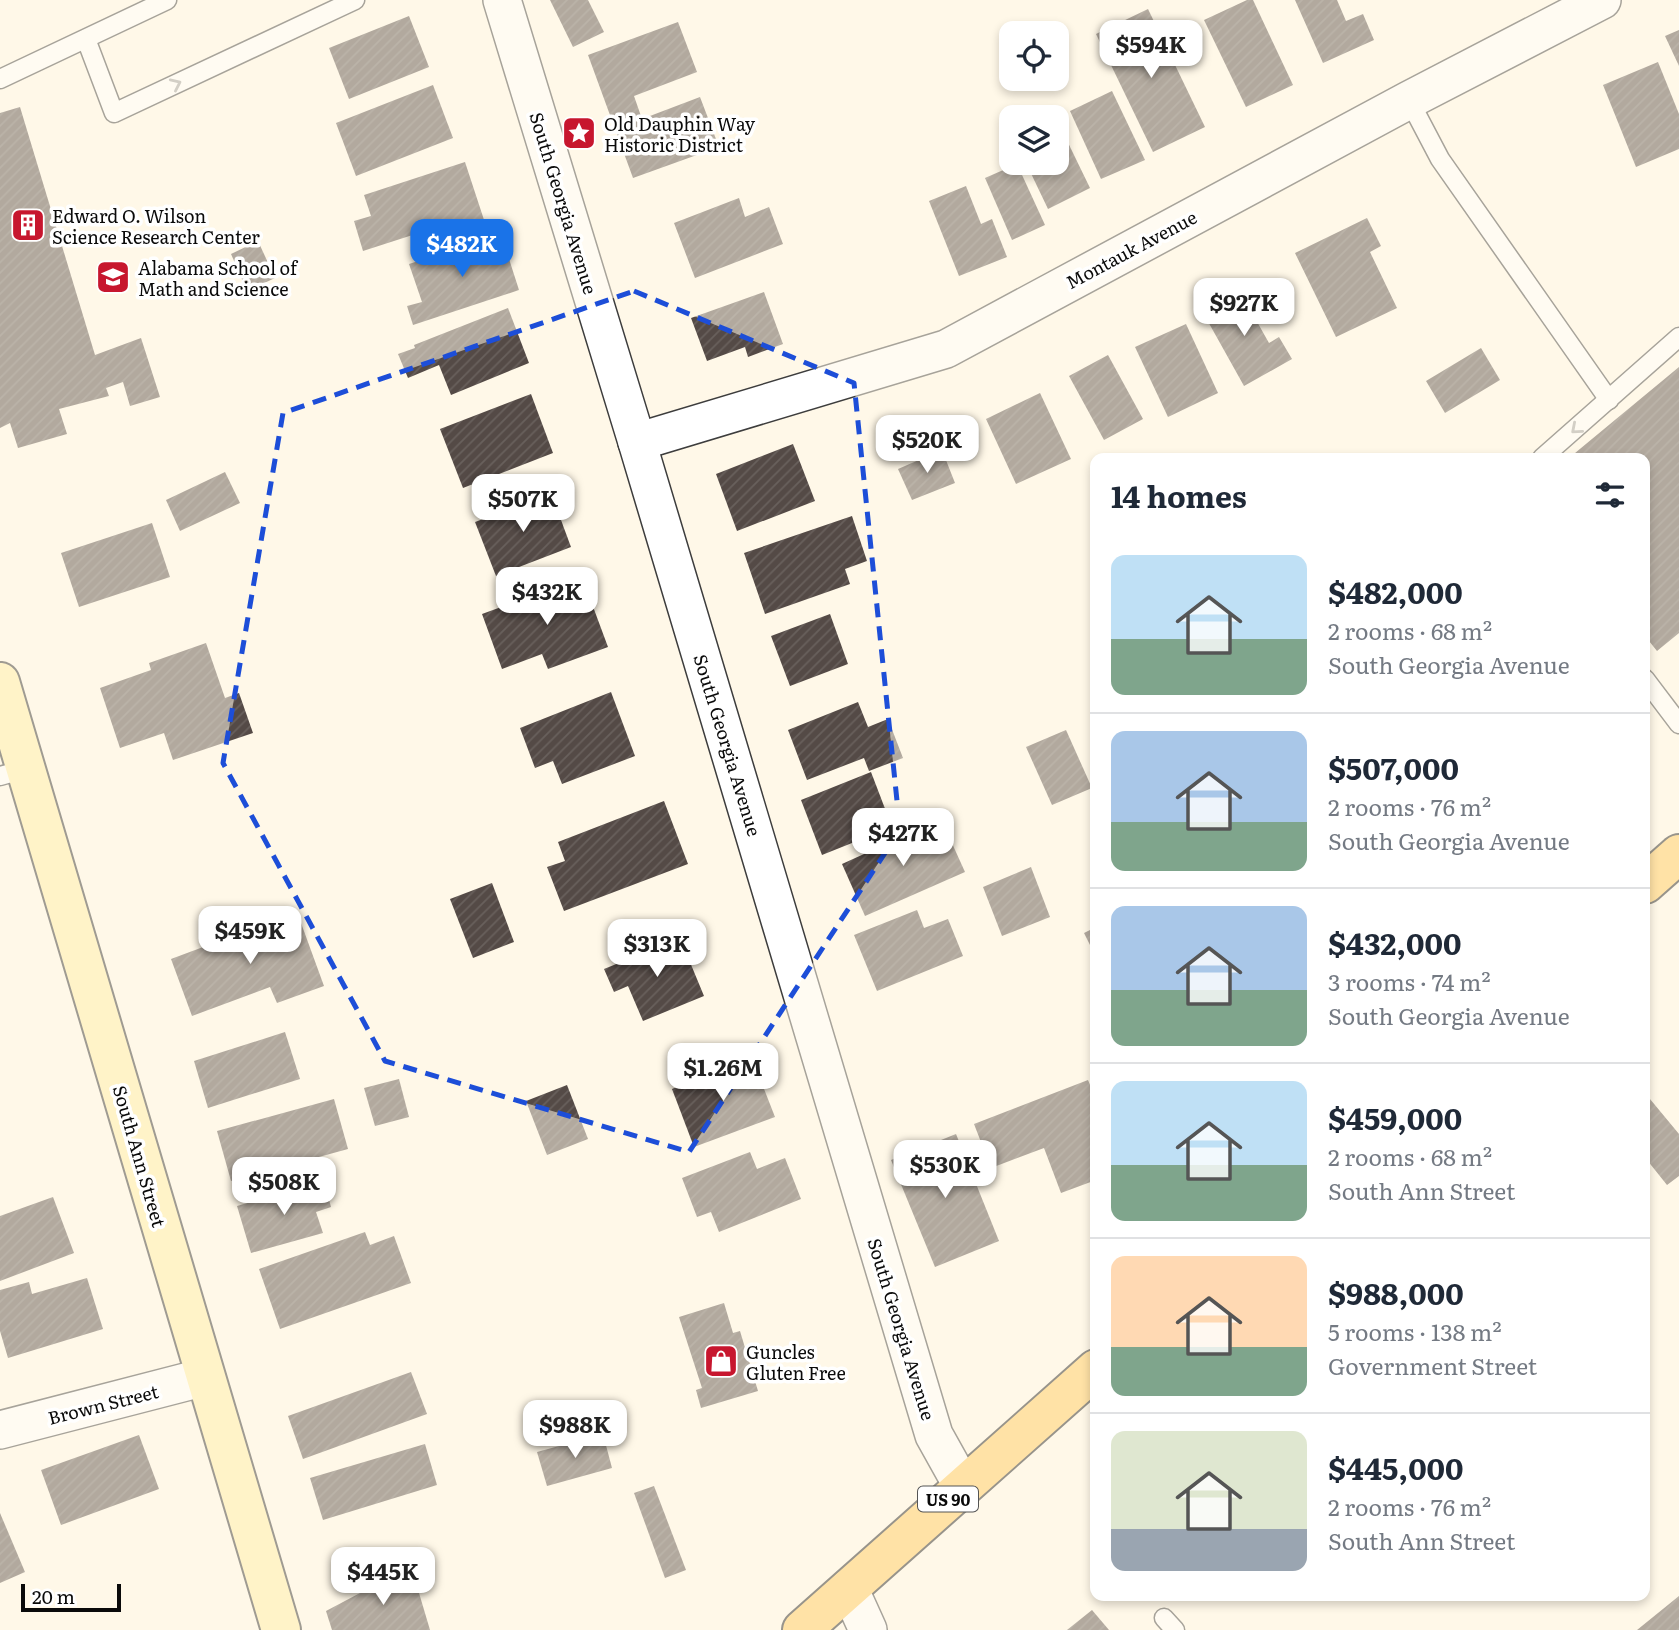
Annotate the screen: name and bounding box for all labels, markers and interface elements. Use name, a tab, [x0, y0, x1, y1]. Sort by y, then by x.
pin: $594K	[1102, 20, 1200, 80]
map controls	[999, 21, 1069, 175]
button: locate	[999, 21, 1069, 91]
text: $594K	[1115, 26, 1187, 60]
one-way arrow	[169, 78, 181, 92]
button: layers	[999, 105, 1069, 175]
street label: South Georgia Avenue	[523, 109, 605, 297]
place label: Old Dauphin Way Historic District	[604, 110, 756, 158]
place icon: Old Dauphin Way Historic District	[560, 114, 598, 152]
place label: Edward O. Wilson Science Research Center	[52, 202, 260, 250]
street label: Montauk Avenue	[1061, 203, 1201, 295]
building icon: Edward O. Wilson Science Research Center	[9, 206, 47, 244]
pin: $482K	[413, 219, 511, 279]
text: $482K	[426, 225, 498, 259]
place label: Alabama School of Math and Science	[138, 254, 299, 302]
school or university icon: Alabama School of Math and Science	[94, 258, 132, 296]
pin: $927K	[1195, 278, 1293, 338]
text: $927K	[1209, 284, 1279, 318]
pin: $520K	[878, 416, 976, 475]
text: $520K	[892, 421, 962, 455]
one-way arrow	[1571, 421, 1584, 433]
text: 14 homes	[1111, 473, 1247, 517]
pin: $507K	[474, 475, 572, 534]
icon: filters	[1591, 476, 1629, 514]
text: $507K	[488, 480, 558, 514]
pin: $432K	[498, 568, 596, 627]
text: $482,000	[1328, 569, 1463, 613]
text: $432K	[512, 573, 582, 607]
icon: home	[1167, 583, 1251, 667]
text: 2 rooms · 68 m²	[1328, 613, 1492, 647]
text: South Georgia Avenue	[1328, 647, 1570, 681]
street label: South Georgia Avenue	[687, 651, 769, 839]
text: $507,000	[1328, 745, 1459, 789]
icon: home	[1167, 759, 1251, 843]
text: 2 rooms · 76 m²	[1328, 789, 1491, 823]
pin: $427K	[854, 808, 952, 868]
text: $427K	[868, 814, 938, 848]
text: South Georgia Avenue	[1328, 823, 1570, 857]
pin: $459K	[201, 906, 299, 966]
text: $459K	[214, 912, 286, 946]
pin: $313K	[608, 920, 706, 979]
text: $432,000	[1328, 920, 1462, 964]
text: $313K	[624, 925, 690, 959]
icon: home	[1167, 934, 1251, 1018]
text: 3 rooms · 74 m²	[1328, 964, 1491, 998]
text: South Georgia Avenue	[1328, 998, 1570, 1032]
pin: $1.26M	[666, 1044, 780, 1103]
text: $1.26M	[683, 1049, 763, 1083]
street label: South Ann Street	[107, 1082, 173, 1231]
text: $459,000	[1328, 1095, 1462, 1139]
icon: home	[1167, 1109, 1251, 1193]
text: 2 rooms · 68 m²	[1328, 1139, 1492, 1173]
pin: $530K	[896, 1140, 994, 1200]
text: $530K	[909, 1146, 981, 1180]
pin: $508K	[235, 1158, 333, 1217]
text: $508K	[248, 1163, 320, 1197]
text: South Ann Street	[1328, 1173, 1515, 1207]
street label: South Georgia Avenue	[861, 1235, 943, 1423]
text: $988,000	[1328, 1270, 1464, 1314]
icon: home	[1167, 1284, 1251, 1368]
text: 5 rooms · 138 m²	[1328, 1314, 1502, 1348]
place label: Guncles Gluten Free	[746, 1338, 846, 1386]
shop icon: Guncles Gluten Free	[702, 1342, 740, 1380]
text: Government Street	[1328, 1348, 1537, 1382]
street label: Brown Street	[45, 1377, 162, 1431]
pin: $988K	[526, 1400, 624, 1460]
text: $988K	[539, 1406, 611, 1440]
text: $445,000	[1328, 1445, 1464, 1489]
icon: home	[1167, 1459, 1251, 1543]
road number: US 90	[918, 1486, 978, 1512]
text: 2 rooms · 76 m²	[1328, 1489, 1491, 1523]
text: South Ann Street	[1328, 1523, 1515, 1557]
pin: $445K	[334, 1548, 432, 1607]
text: $445K	[347, 1553, 419, 1587]
scale bar	[21, 1581, 121, 1613]
text: 20 m	[32, 1582, 75, 1610]

